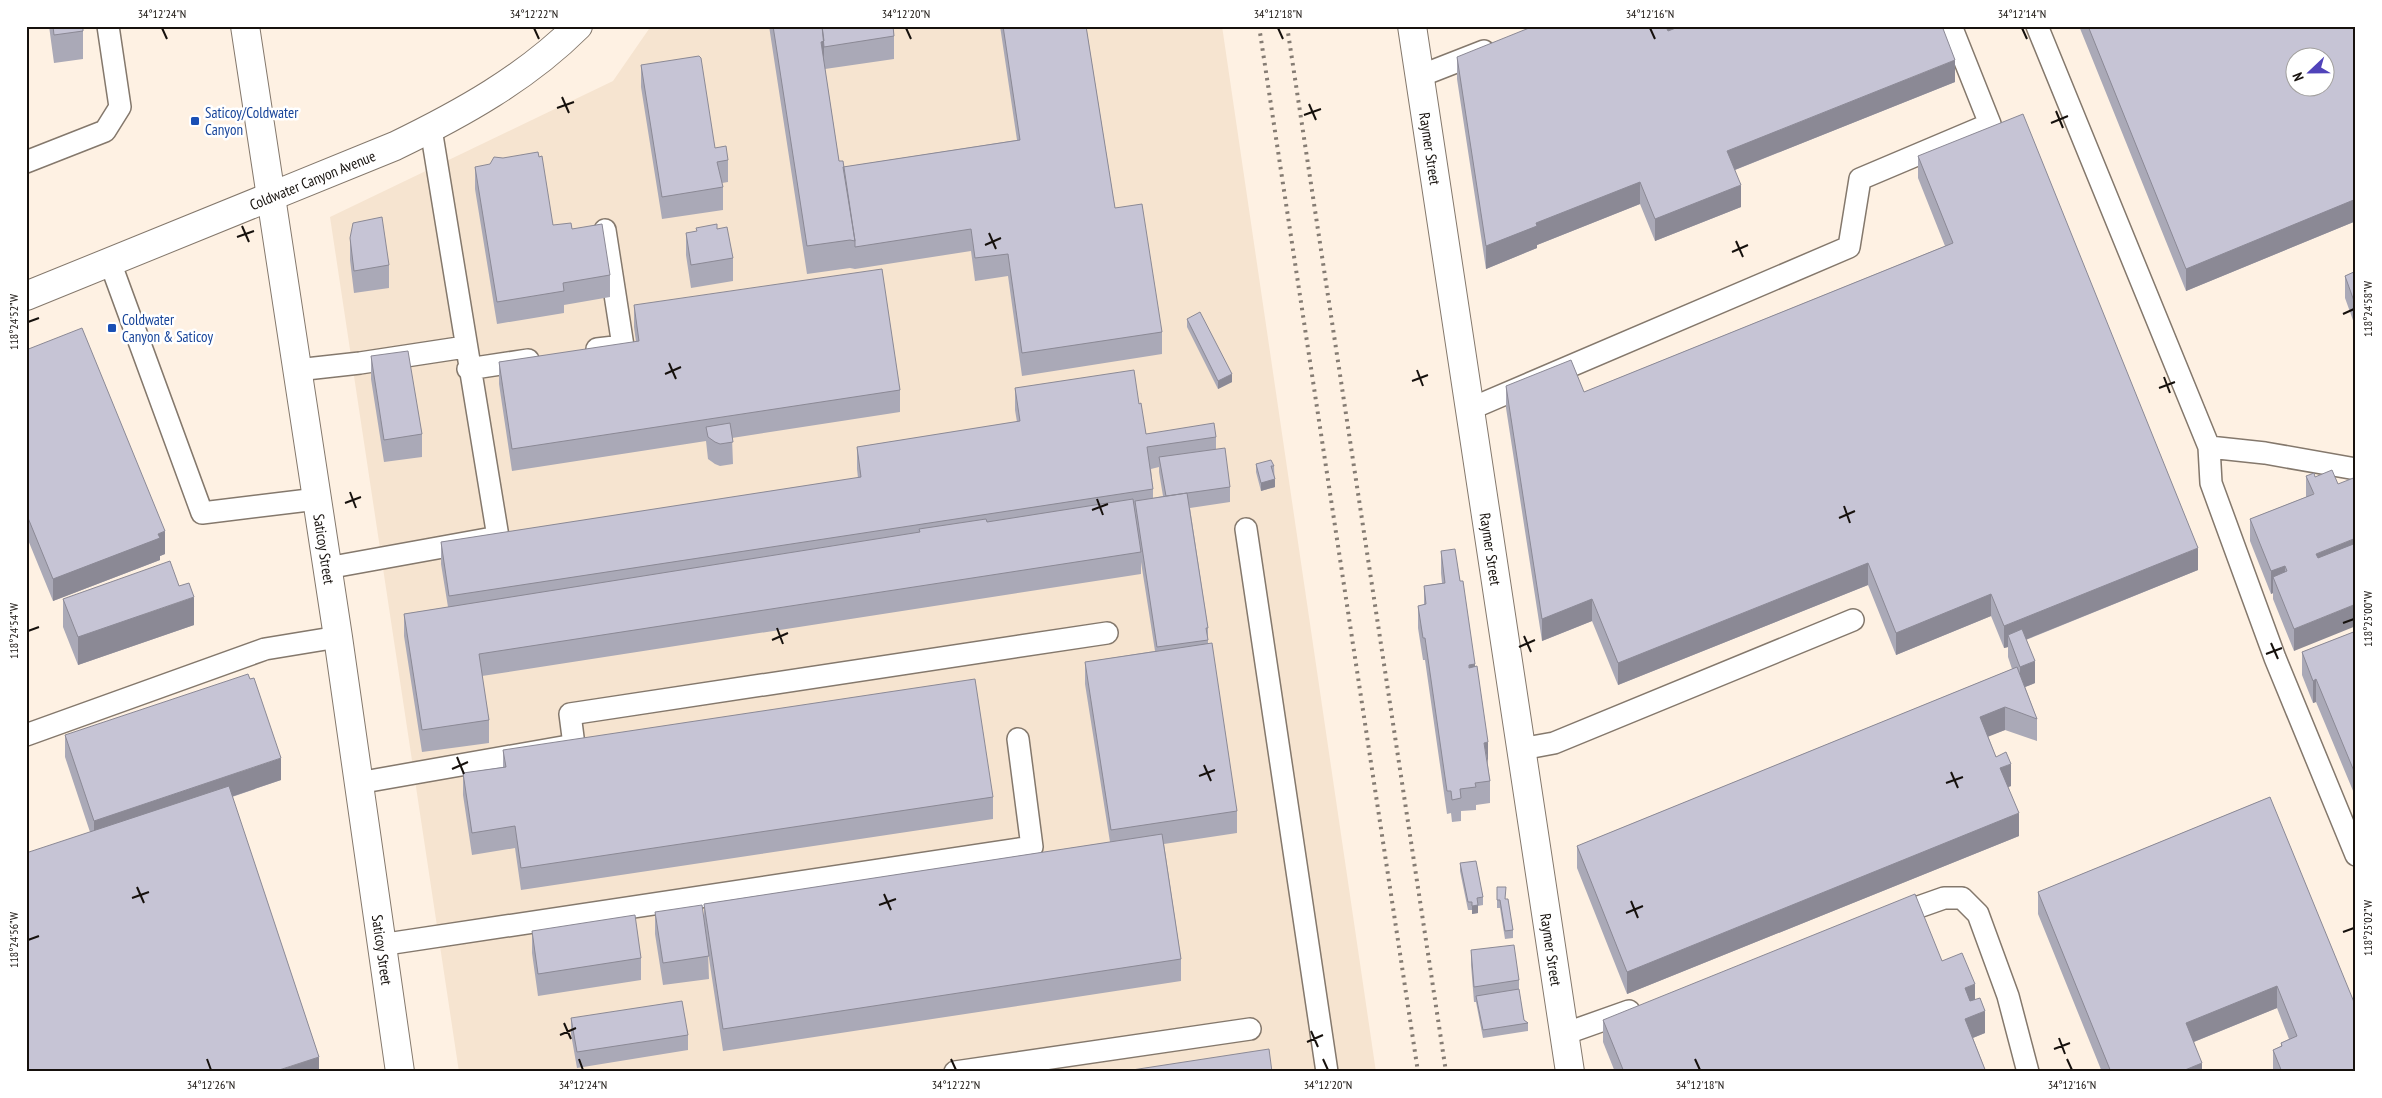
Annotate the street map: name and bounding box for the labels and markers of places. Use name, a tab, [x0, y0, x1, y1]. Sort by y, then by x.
place label: Saticoy/Coldwater Canyon	[205, 103, 299, 139]
marker: Saticoy/Coldwater Canyon	[189, 115, 201, 127]
place label: Coldwater Canyon & Saticoy	[122, 310, 213, 346]
marker: Coldwater Canyon & Saticoy	[106, 322, 118, 334]

